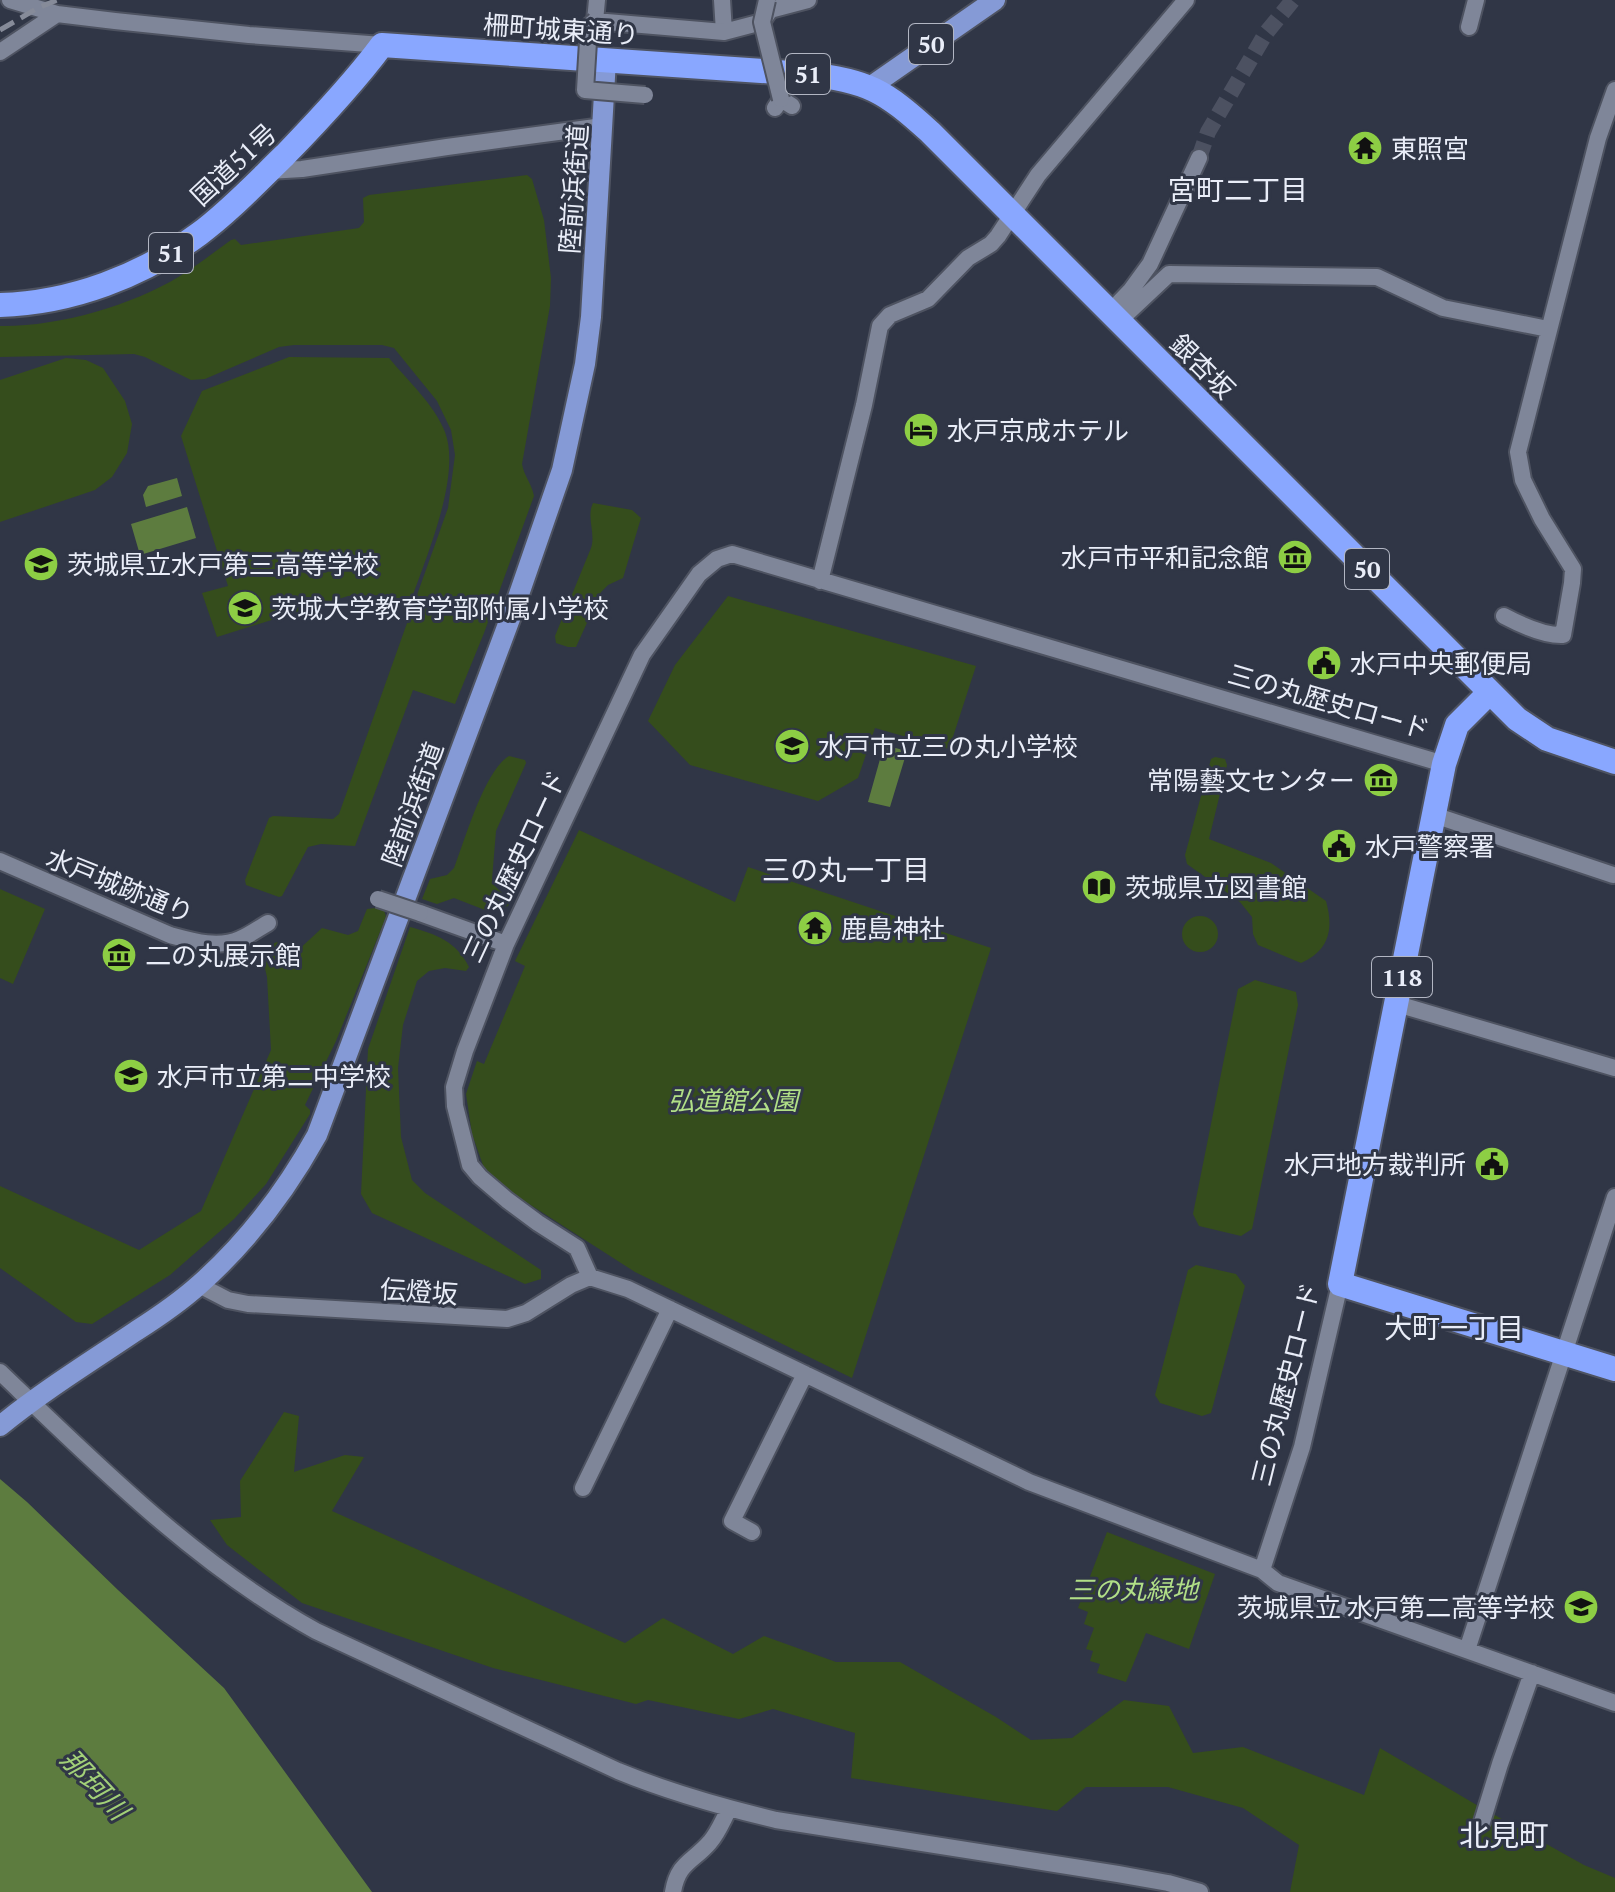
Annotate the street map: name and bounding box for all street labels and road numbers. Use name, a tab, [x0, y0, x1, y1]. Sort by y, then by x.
street label: 柵町城東通り	[482, 7, 640, 51]
road number: 50	[909, 24, 953, 64]
road number: 51	[786, 54, 830, 94]
street label: 国道51号	[183, 116, 283, 212]
street label: 陸前浜街道	[552, 123, 594, 255]
road number: 51	[149, 233, 193, 273]
street label: 銀杏坂	[1163, 326, 1243, 406]
road number: 50	[1345, 549, 1389, 589]
street label: 三の丸歴史ロード	[1224, 656, 1434, 746]
street label: 陸前浜街道	[374, 737, 450, 871]
street label: 三の丸歴史ロード	[455, 765, 573, 967]
street label: 水戸城跡通り	[41, 840, 199, 930]
road number: 118	[1372, 957, 1432, 997]
street label: 伝燈坂	[379, 1271, 459, 1311]
street label: 三の丸歴史ロード	[1243, 1279, 1327, 1489]

